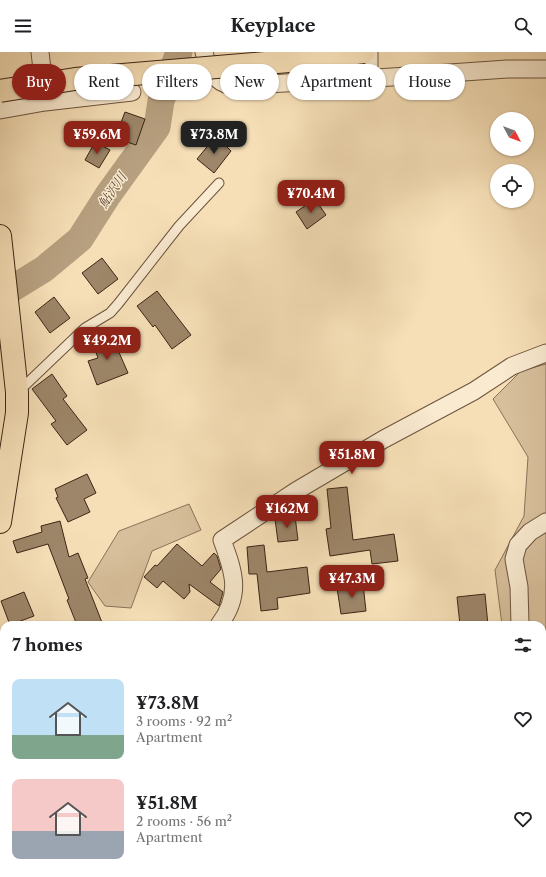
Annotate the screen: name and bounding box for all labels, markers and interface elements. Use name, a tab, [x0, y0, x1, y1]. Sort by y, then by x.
icon: menu	[12, 15, 34, 37]
text: Keyplace	[231, 15, 315, 37]
icon: search	[512, 15, 534, 37]
chip: Buy	[12, 64, 66, 100]
chip: Rent	[74, 64, 134, 100]
chip: Filters	[142, 64, 212, 100]
chip: New	[220, 64, 279, 100]
chip: Apartment	[287, 64, 386, 100]
chip: House	[394, 64, 465, 100]
north arrow	[490, 112, 534, 156]
map controls	[490, 112, 534, 208]
pin: ¥59.6M	[64, 121, 130, 155]
pin: ¥73.8M	[181, 121, 247, 155]
text: ¥59.6M	[73, 126, 121, 142]
text: ¥73.8M	[190, 126, 238, 142]
button: locate	[490, 164, 534, 208]
water label: 鮎沢川	[94, 168, 131, 211]
pin: ¥70.4M	[278, 180, 344, 214]
text: ¥70.4M	[287, 185, 335, 201]
pin: ¥49.2M	[74, 327, 140, 361]
text: ¥49.2M	[83, 332, 131, 348]
pin: ¥51.8M	[319, 441, 385, 475]
text: ¥51.8M	[328, 446, 376, 462]
pin: ¥162M	[259, 495, 315, 529]
text: ¥162M	[265, 500, 309, 516]
pin: ¥47.3M	[319, 565, 385, 599]
text: ¥47.3M	[328, 570, 376, 586]
icon: filters	[512, 634, 534, 656]
text: 7 homes	[12, 635, 83, 655]
text: ¥73.8M	[136, 693, 199, 713]
icon: home	[44, 695, 92, 743]
icon: heart	[512, 708, 534, 730]
text: 3 rooms · 92 m²	[136, 713, 232, 729]
text: Apartment	[136, 729, 203, 745]
text: ¥51.8M	[136, 793, 198, 813]
icon: home	[44, 795, 92, 843]
icon: heart	[512, 808, 534, 830]
text: 2 rooms · 56 m²	[136, 813, 232, 829]
text: Apartment	[136, 829, 203, 845]

